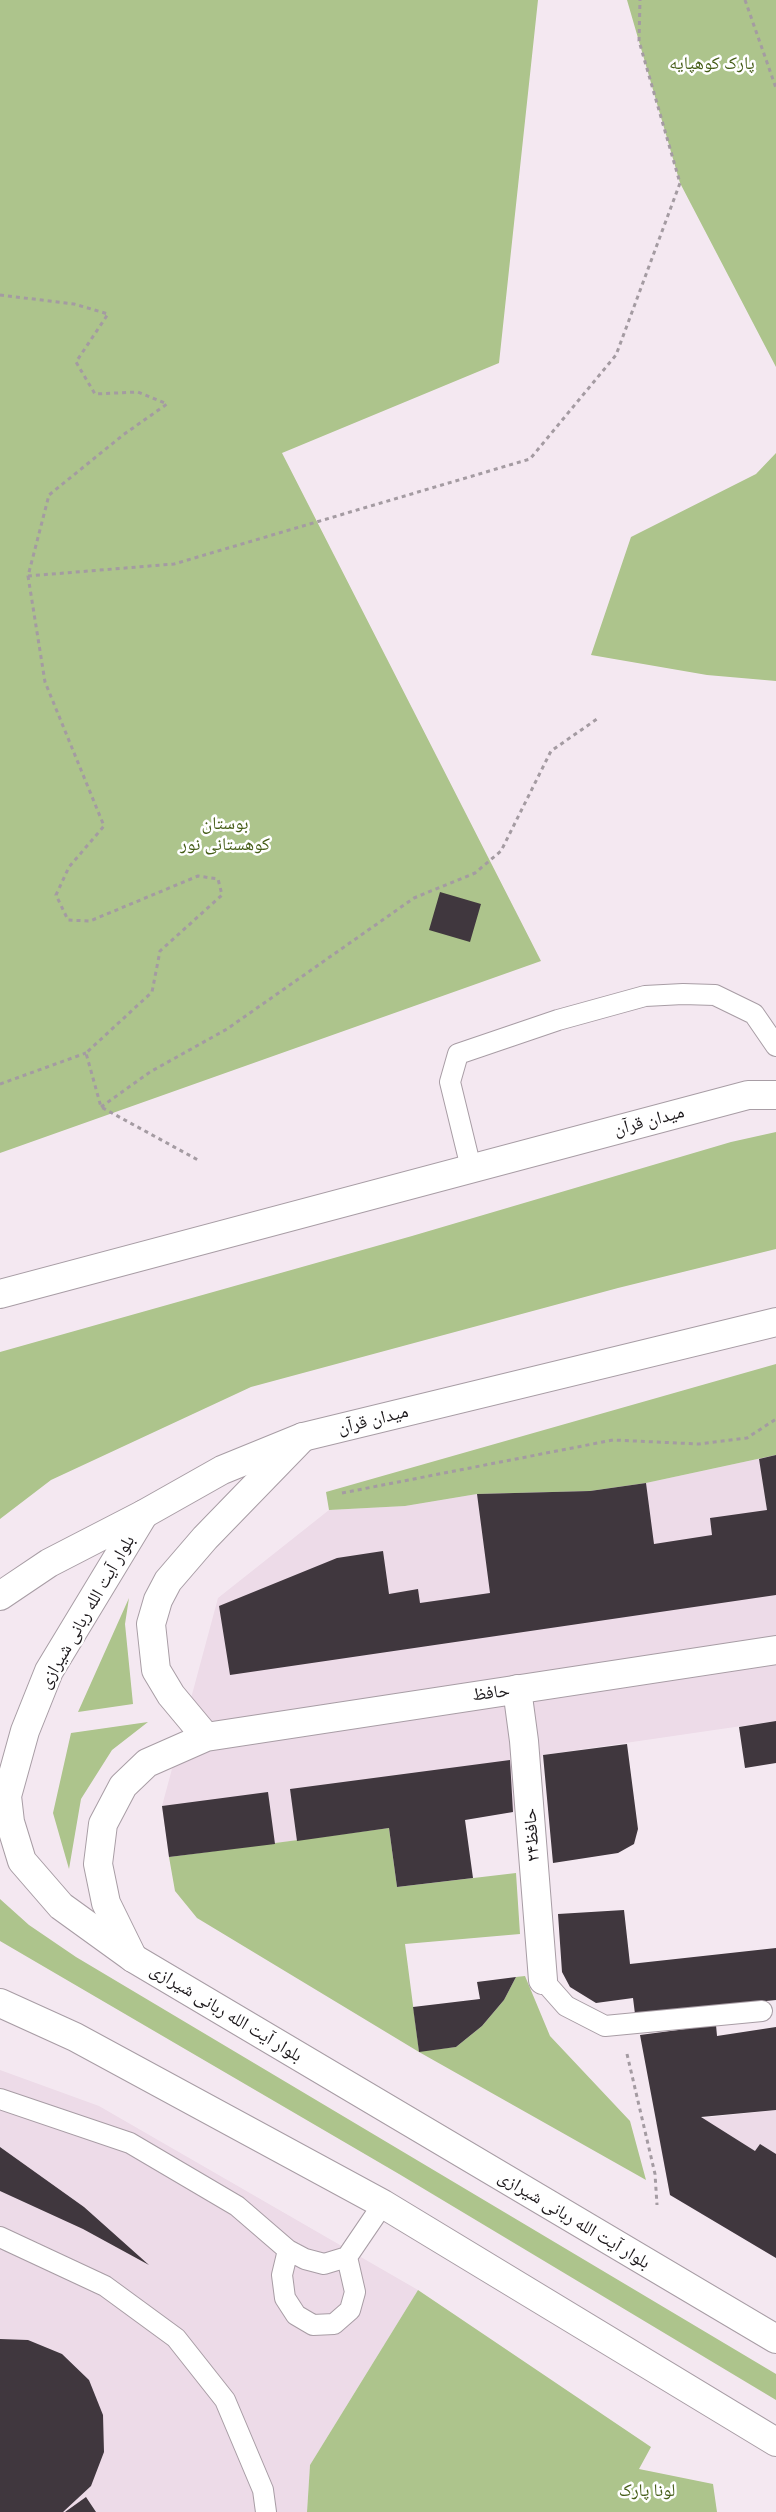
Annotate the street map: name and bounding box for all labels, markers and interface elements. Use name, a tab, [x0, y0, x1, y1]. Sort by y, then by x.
park label: پارک کوهپایه	[669, 53, 755, 75]
park label: بوستان کوهستانی نور	[180, 813, 270, 856]
street label: میدان قرآن	[611, 1101, 687, 1141]
street label: میدان قرآن	[335, 1401, 411, 1439]
street label: بلوار آیت الله ربانی شیرازی	[34, 1531, 140, 1693]
street label: حافظ	[471, 1680, 511, 1706]
street label: حافظ۲۴	[519, 1807, 545, 1863]
street label: بلوار آیت الله ربانی شیرازی	[146, 1959, 306, 2067]
street label: بلوار آیت الله ربانی شیرازی	[494, 2166, 654, 2274]
park label: لونا پارک	[619, 2480, 675, 2502]

